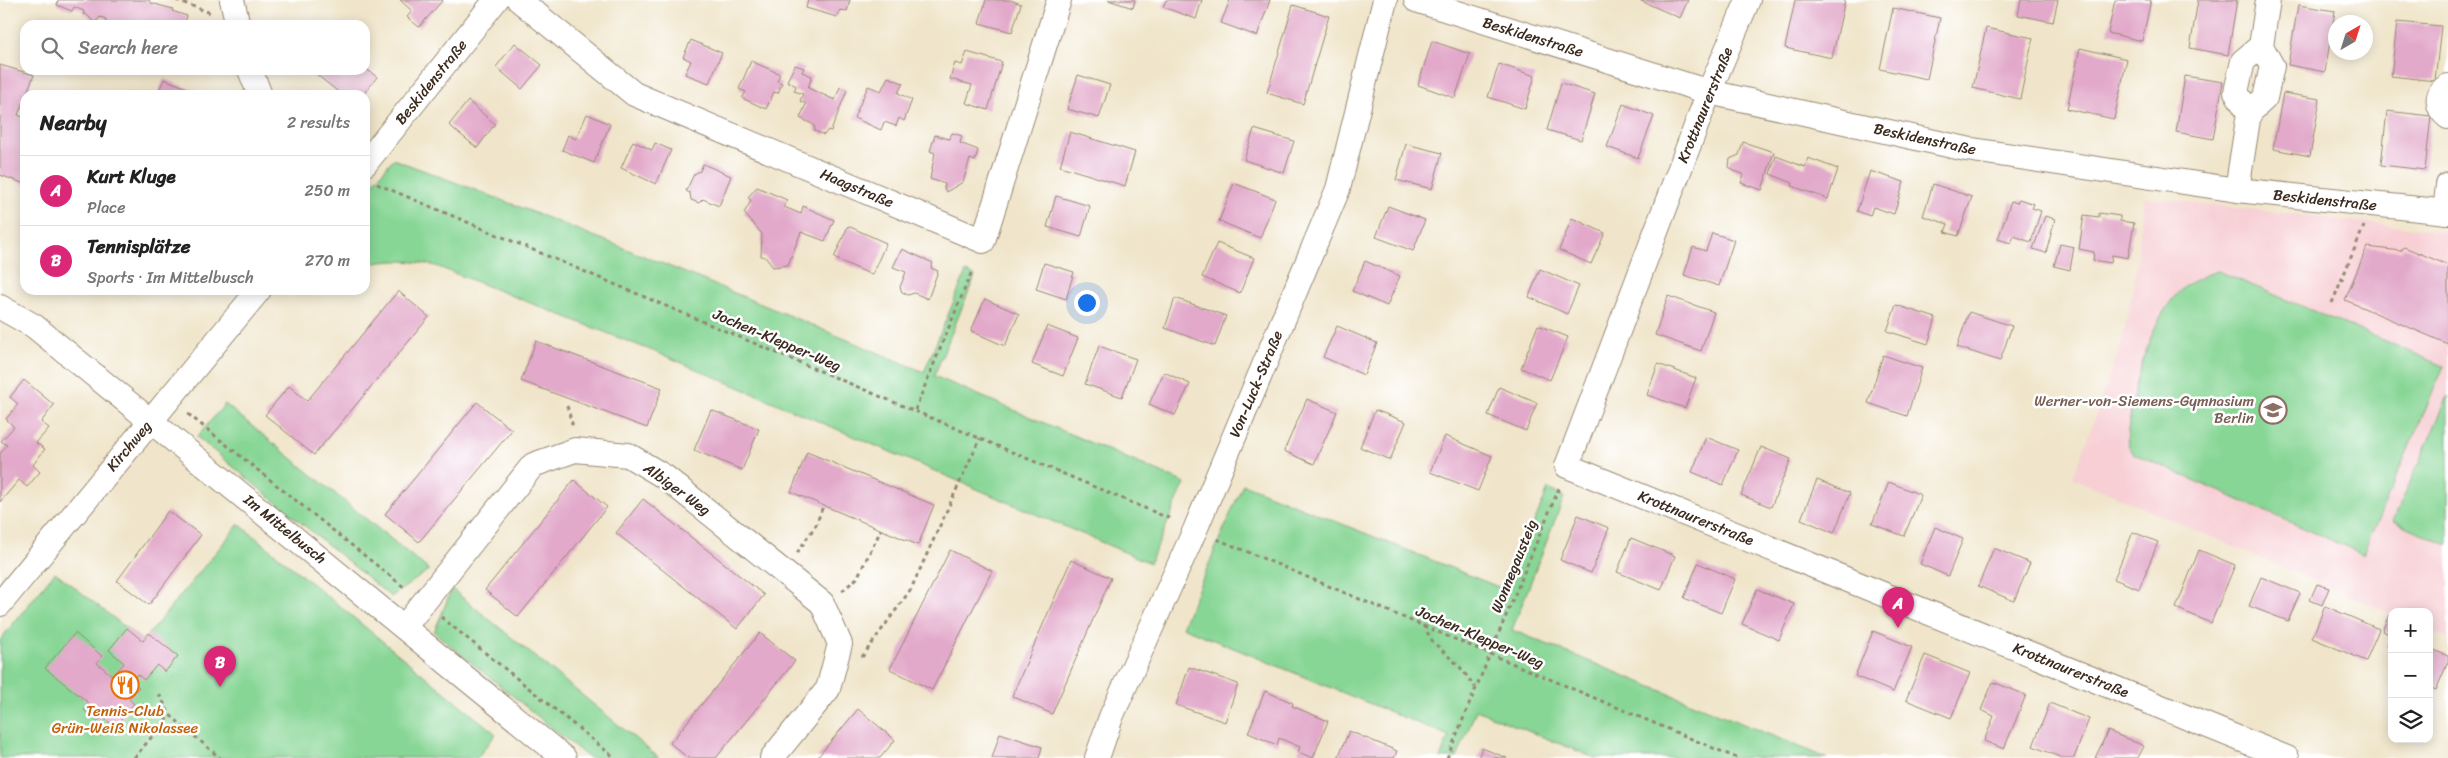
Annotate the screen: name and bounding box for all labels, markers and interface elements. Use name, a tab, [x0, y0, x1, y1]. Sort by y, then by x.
street label: Beskidenstraße	[1479, 9, 1587, 65]
north arrow	[2328, 15, 2373, 60]
search box	[20, 20, 370, 75]
text: Search here	[78, 31, 178, 64]
street label: Beskidenstraße	[388, 33, 474, 131]
icon: search	[38, 34, 66, 62]
street label: Krottnaurerstraße	[1670, 43, 1740, 167]
text: Nearby	[40, 104, 106, 142]
text: 2 results	[287, 108, 350, 137]
street label: Beskidenstraße	[1871, 115, 1979, 163]
text: Kurt Kluge	[87, 160, 176, 193]
street label: Haagstraße	[816, 161, 898, 215]
text: A	[51, 176, 61, 205]
text: 250 m	[304, 176, 350, 205]
street label: Beskidenstraße	[2272, 182, 2378, 218]
text: Place	[87, 193, 126, 222]
text: Tennisplätze	[87, 230, 191, 263]
text: B	[51, 246, 61, 275]
text: 270 m	[305, 246, 350, 275]
text: Sports · Im Mittelbusch	[87, 263, 254, 292]
your location	[1074, 290, 1100, 316]
street label: Jochen-Klepper-Weg	[708, 301, 846, 379]
street label: Von-Luck-Straße	[1222, 326, 1290, 442]
place label: Werner-von-Siemens-Gymnasium Berlin	[2034, 388, 2254, 431]
school or university icon: Werner-von-Siemens-Gymnasium Berlin	[2258, 395, 2288, 425]
street label: Kirchweg	[100, 414, 159, 477]
street label: Albiger Weg	[637, 455, 717, 523]
street label: Krottnaurerstraße	[1634, 483, 1758, 553]
street label: Im Mittelbusch	[237, 487, 332, 571]
street label: Wonnegausteig	[1483, 515, 1545, 617]
pin: A	[1882, 587, 1914, 628]
street label: Jochen-Klepper-Weg	[1411, 598, 1549, 676]
map controls	[2388, 608, 2433, 743]
button: +	[2388, 608, 2433, 653]
street label: Krottnaurerstraße	[2009, 635, 2133, 705]
pin: B	[204, 646, 236, 687]
button: −	[2388, 653, 2433, 698]
restaurant icon: Tennis-Club Grün-Weiß Nikolassee	[110, 670, 140, 700]
place label: Tennis-Club Grün-Weiß Nikolassee	[52, 698, 199, 741]
button: layers	[2388, 698, 2433, 743]

